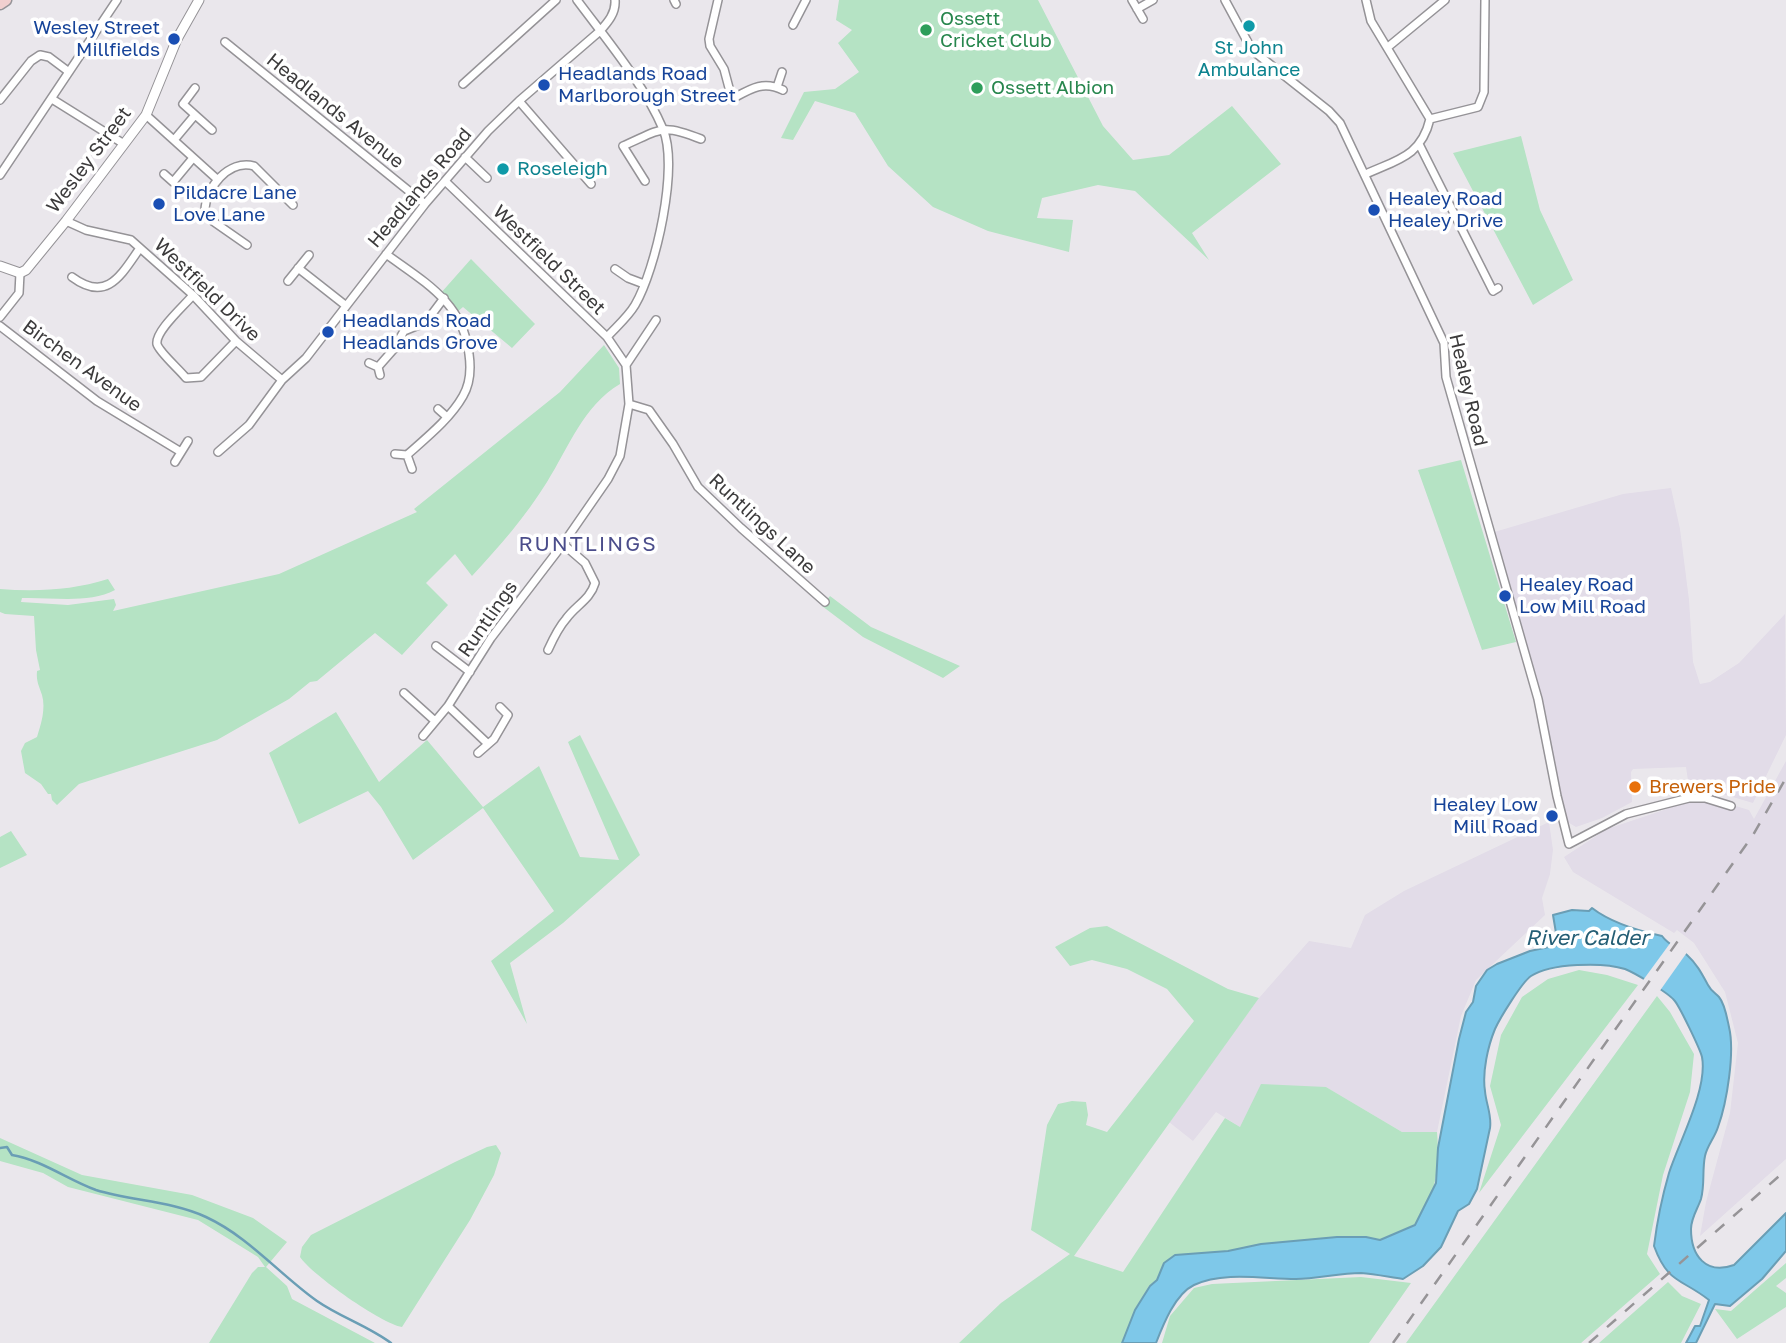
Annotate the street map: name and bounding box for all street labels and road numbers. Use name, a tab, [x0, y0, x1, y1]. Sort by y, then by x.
street label: Headlands Avenue	[262, 49, 408, 173]
street label: Wesley Street	[42, 103, 136, 217]
street label: Headlands Road	[363, 123, 477, 253]
street label: Westfield Street	[488, 200, 610, 320]
street label: Westfield Drive	[149, 234, 265, 346]
street label: Birchen Avenue	[18, 315, 146, 417]
street label: Healey Road	[1444, 332, 1492, 448]
street label: Runtlings Lane	[704, 469, 820, 579]
street label: Runtlings	[453, 577, 523, 661]

